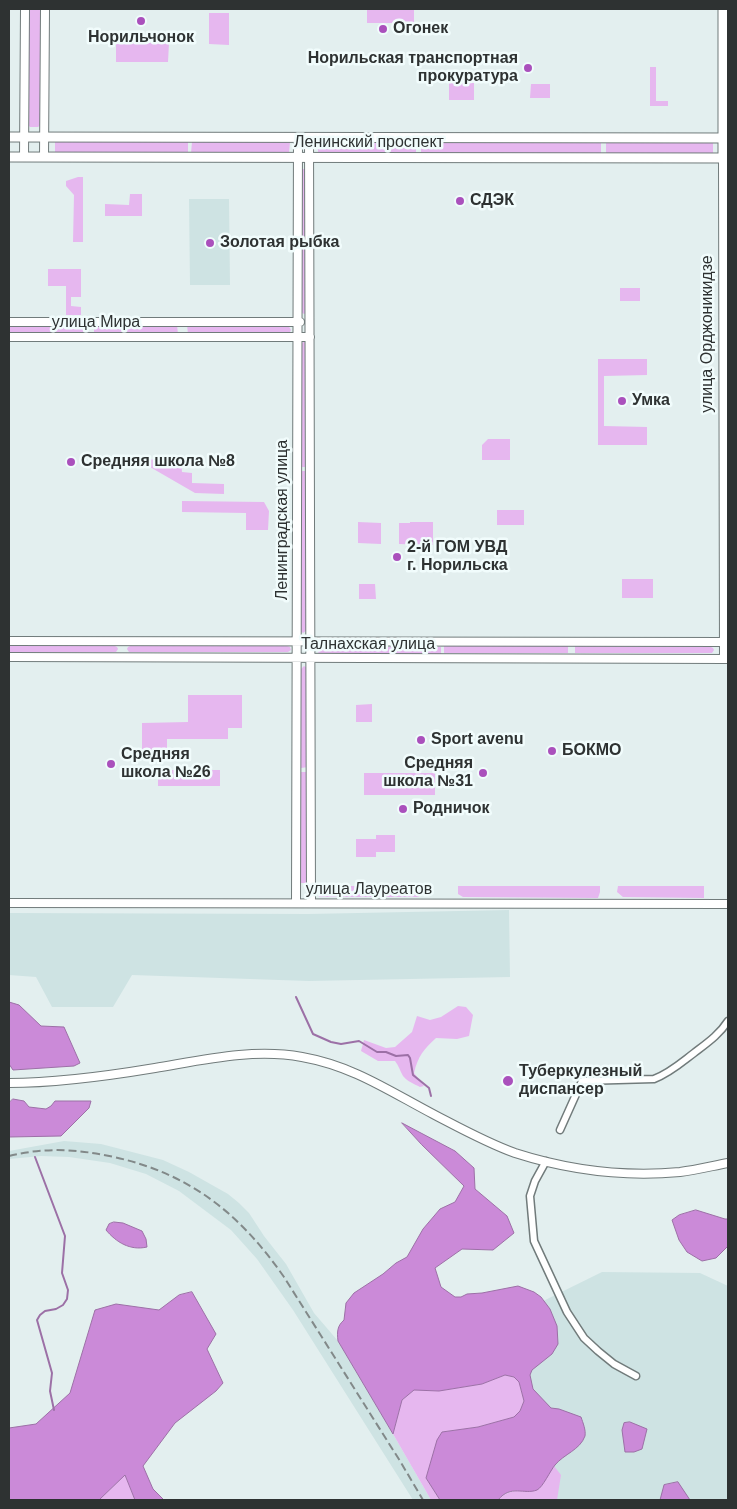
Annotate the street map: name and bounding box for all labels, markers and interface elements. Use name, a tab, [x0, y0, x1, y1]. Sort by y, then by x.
marker: Норильчонок	[135, 15, 147, 27]
place label: Огонек	[393, 19, 448, 39]
marker: Огонек	[377, 23, 389, 35]
place label: Норильчонок	[88, 28, 194, 48]
place label: Норильская транспортная прокуратура	[308, 49, 518, 87]
marker: Норильская транспортная прокуратура	[522, 62, 534, 74]
street label: Ленинский проспект	[294, 133, 444, 153]
place label: СДЭК	[470, 191, 514, 211]
marker: СДЭК	[454, 195, 466, 207]
place label: Золотая рыбка	[220, 233, 339, 253]
marker: Золотая рыбка	[204, 237, 216, 249]
street label: улица Орджоникидзе	[698, 255, 718, 413]
street label: улица Мира	[52, 313, 140, 333]
place label: Умка	[632, 391, 670, 411]
marker: Умка	[616, 395, 628, 407]
street label: Ленинградская улица	[273, 440, 293, 600]
place label: Средняя школа №8	[81, 452, 235, 472]
marker: Средняя школа №8	[65, 456, 77, 468]
place label: 2-й ГОМ УВД г. Норильска	[407, 538, 508, 576]
marker: 2-й ГОМ УВД г. Норильска	[391, 551, 403, 563]
street label: Талнахская улица	[301, 635, 435, 655]
place label: Sport avenu	[431, 730, 523, 750]
marker: Sport avenu	[415, 734, 427, 746]
place label: БОКМО	[562, 741, 621, 761]
place label: Средняя школа №26	[121, 745, 211, 783]
marker: БОКМО	[546, 745, 558, 757]
place label: Средняя школа №31	[383, 754, 473, 792]
marker: Средняя школа №26	[105, 758, 117, 770]
marker: Средняя школа №31	[477, 767, 489, 779]
place label: Родничок	[413, 799, 490, 819]
marker: Родничок	[397, 803, 409, 815]
street label: улица Лауреатов	[306, 880, 432, 900]
place label: Туберкулезный диспансер	[519, 1062, 642, 1100]
marker: Туберкулезный диспансер	[501, 1074, 515, 1088]

